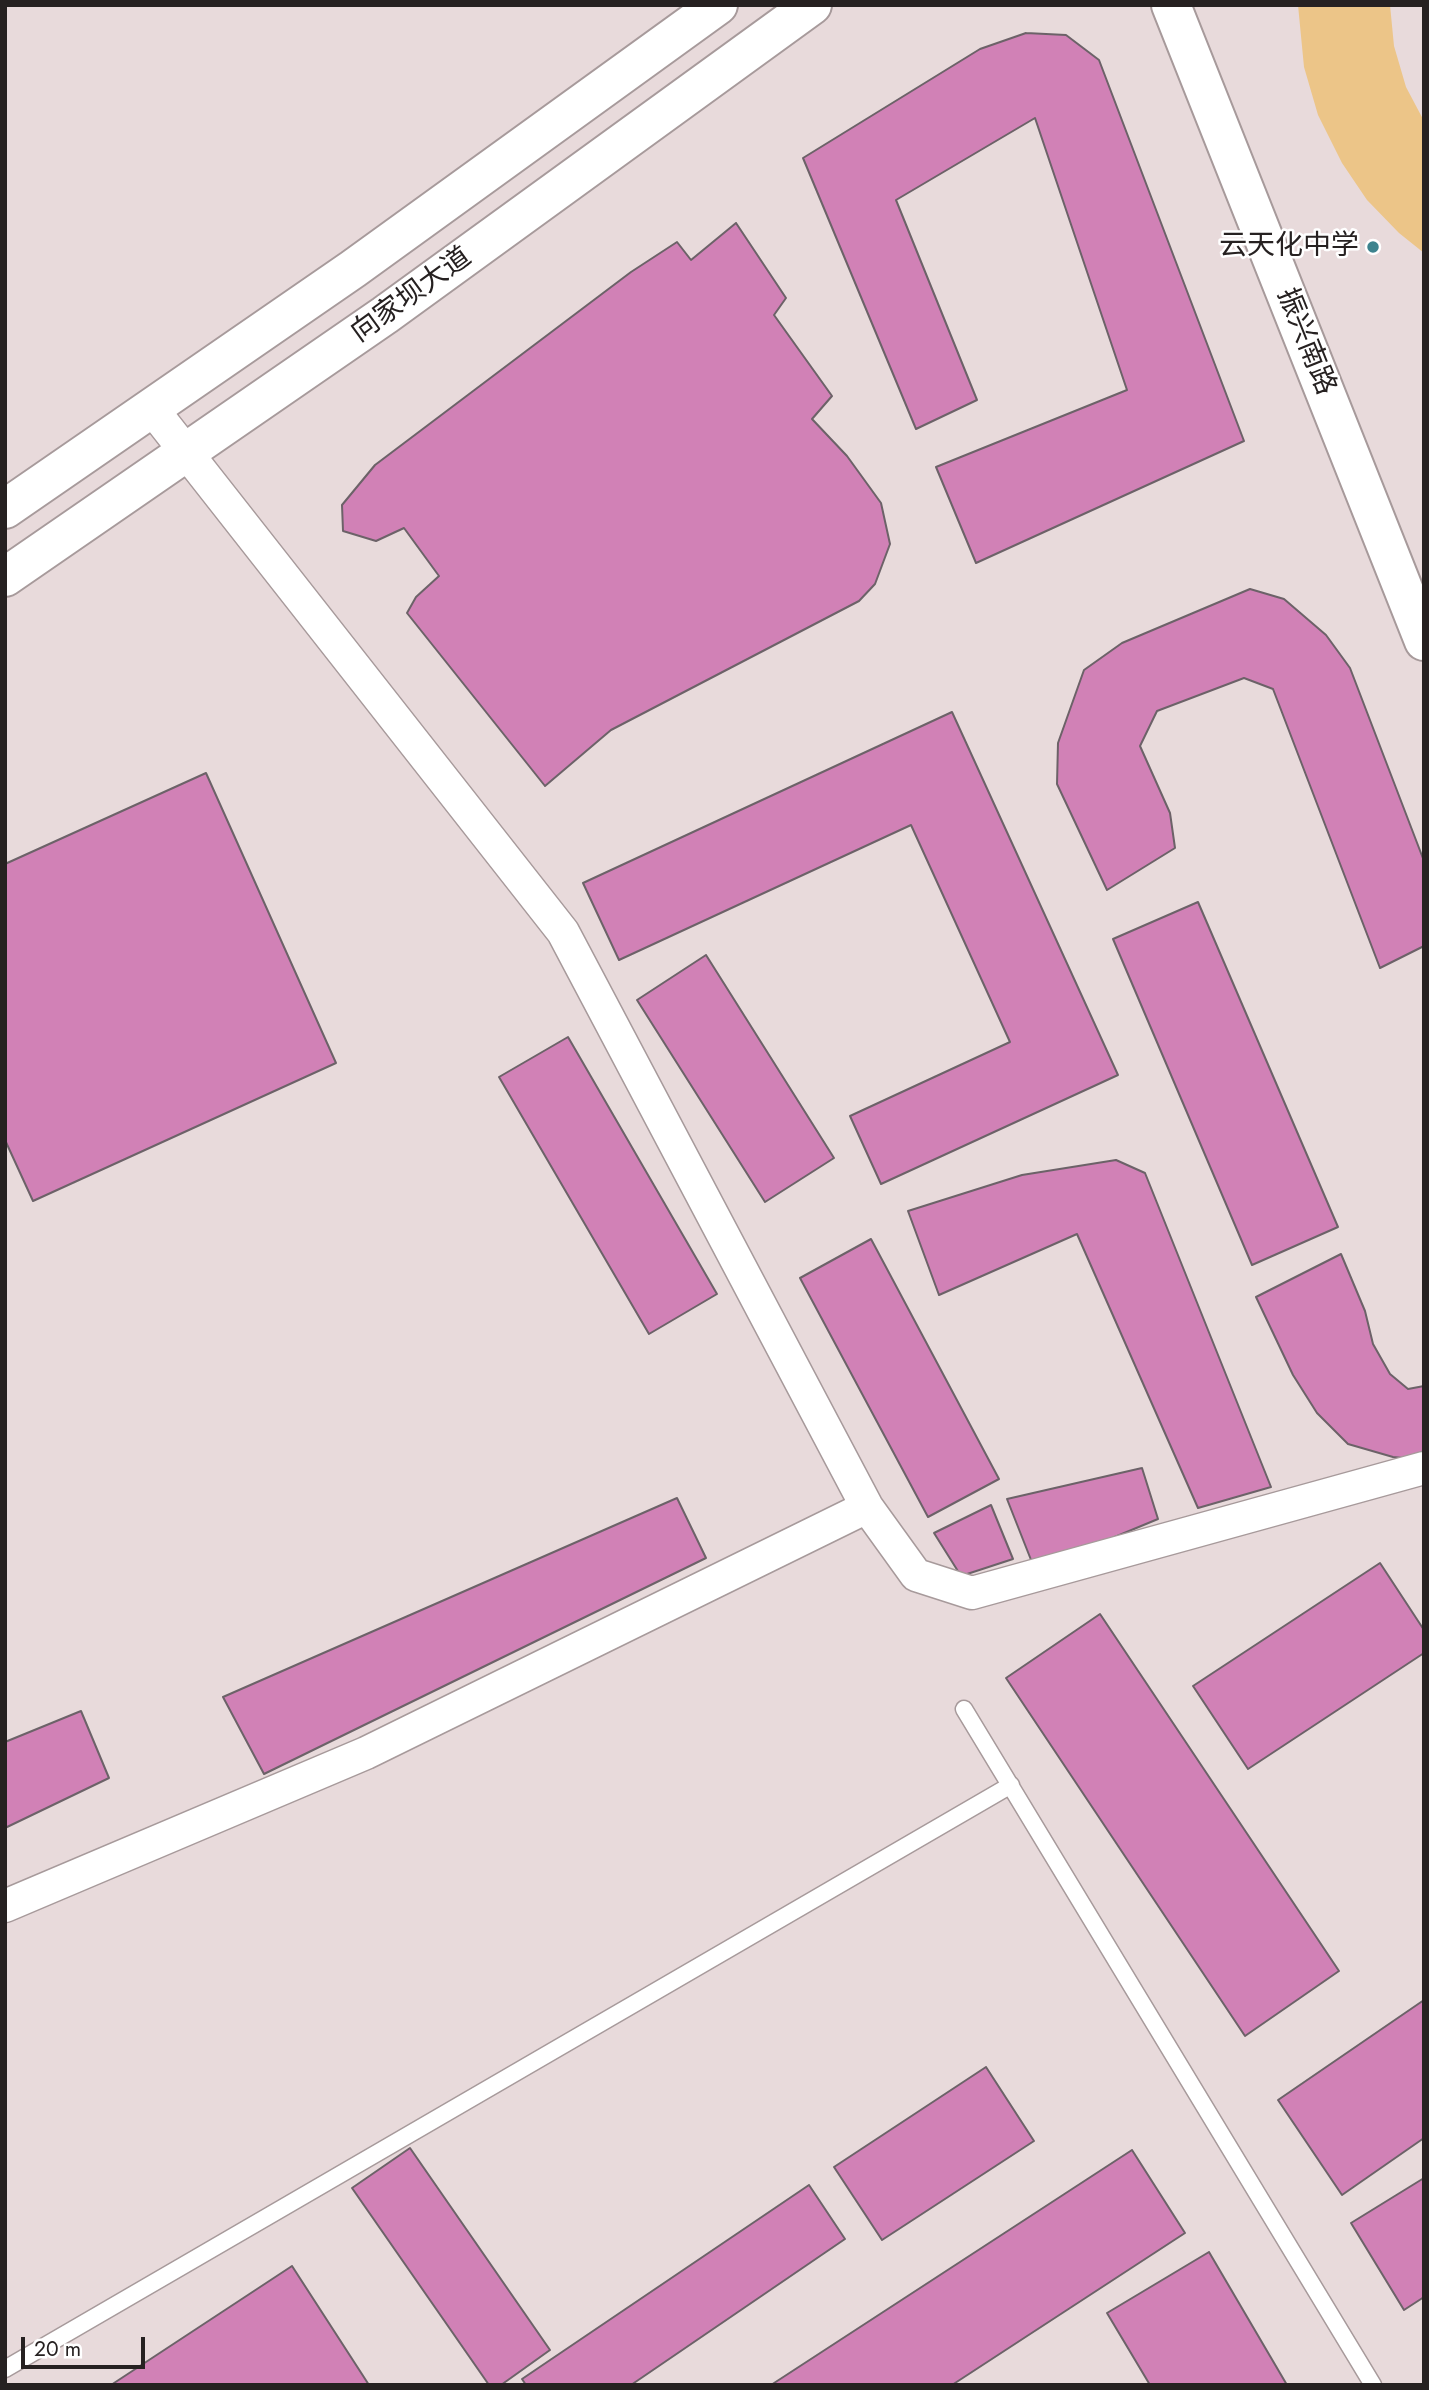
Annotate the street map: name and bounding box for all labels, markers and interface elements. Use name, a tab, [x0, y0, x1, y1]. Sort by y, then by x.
place label: 云天化中学	[1219, 230, 1359, 264]
marker: 云天化中学	[1365, 239, 1381, 255]
street label: 向家坝大道	[345, 241, 479, 351]
street label: 振兴南路	[1268, 284, 1342, 400]
scale bar	[24, 2324, 149, 2368]
text: 20 m	[34, 2334, 81, 2364]

